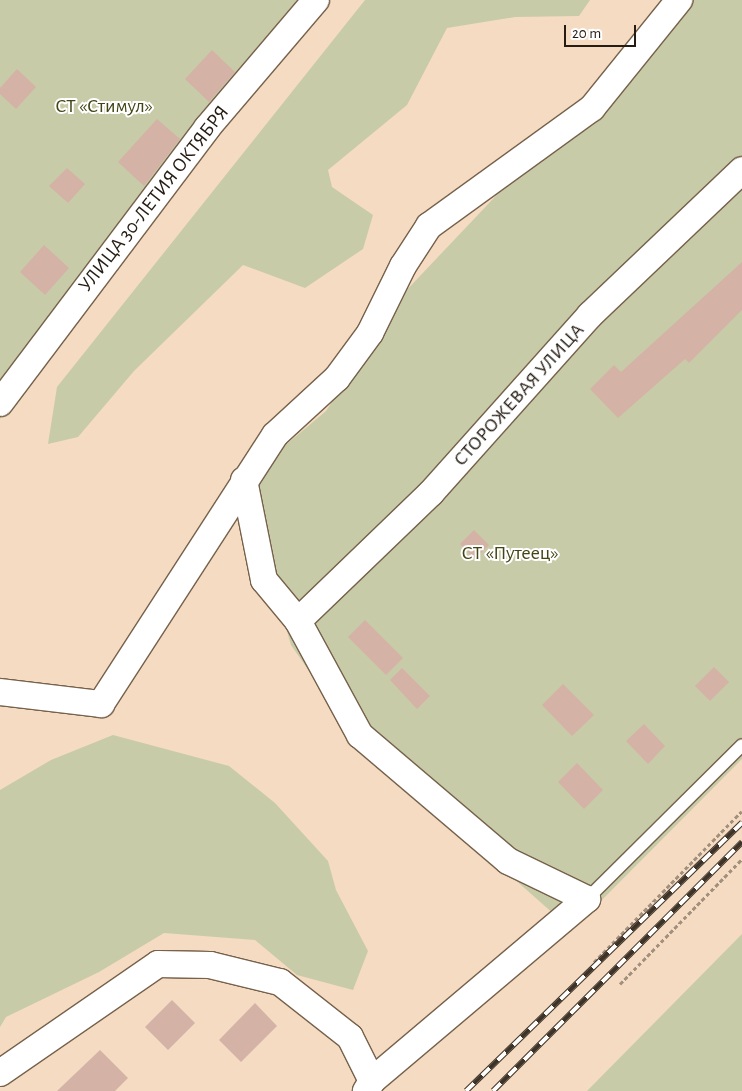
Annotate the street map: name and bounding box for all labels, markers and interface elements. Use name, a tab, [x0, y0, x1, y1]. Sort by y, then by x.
scale bar	[567, 15, 640, 47]
text: 20 m	[572, 26, 601, 41]
park label: СТ «Стимул»	[55, 94, 153, 118]
street label: УЛИЦА 30-ЛЕТИЯ ОКТЯБРЯ	[74, 101, 234, 297]
street label: СТОРОЖЕВАЯ УЛИЦА	[449, 319, 589, 471]
park label: СТ «Путеец»	[461, 541, 559, 565]

